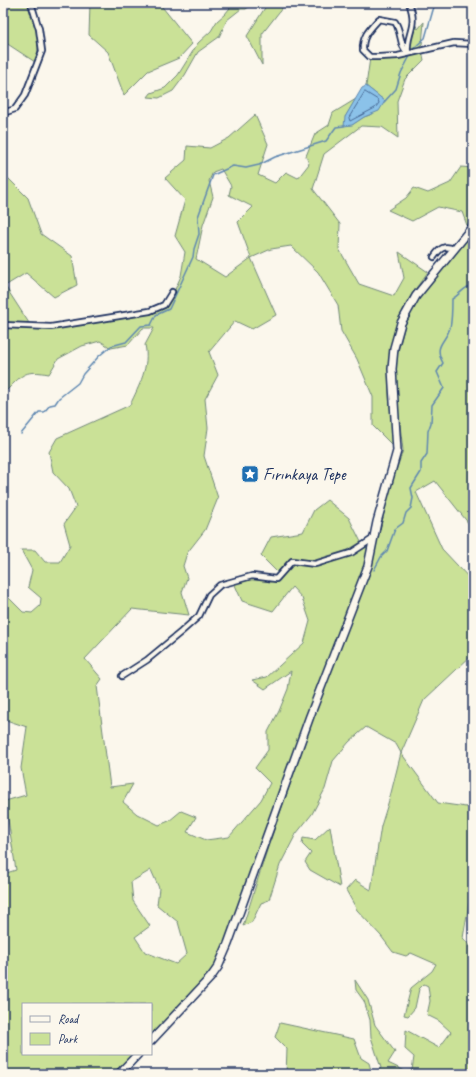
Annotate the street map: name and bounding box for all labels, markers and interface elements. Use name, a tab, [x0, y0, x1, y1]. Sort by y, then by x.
place icon: Fırınkaya Tepe	[240, 464, 260, 484]
place label: Fırınkaya Tepe	[263, 464, 347, 485]
legend	[22, 1003, 152, 1055]
text: Road	[58, 1011, 80, 1027]
text: Park	[58, 1031, 79, 1047]

